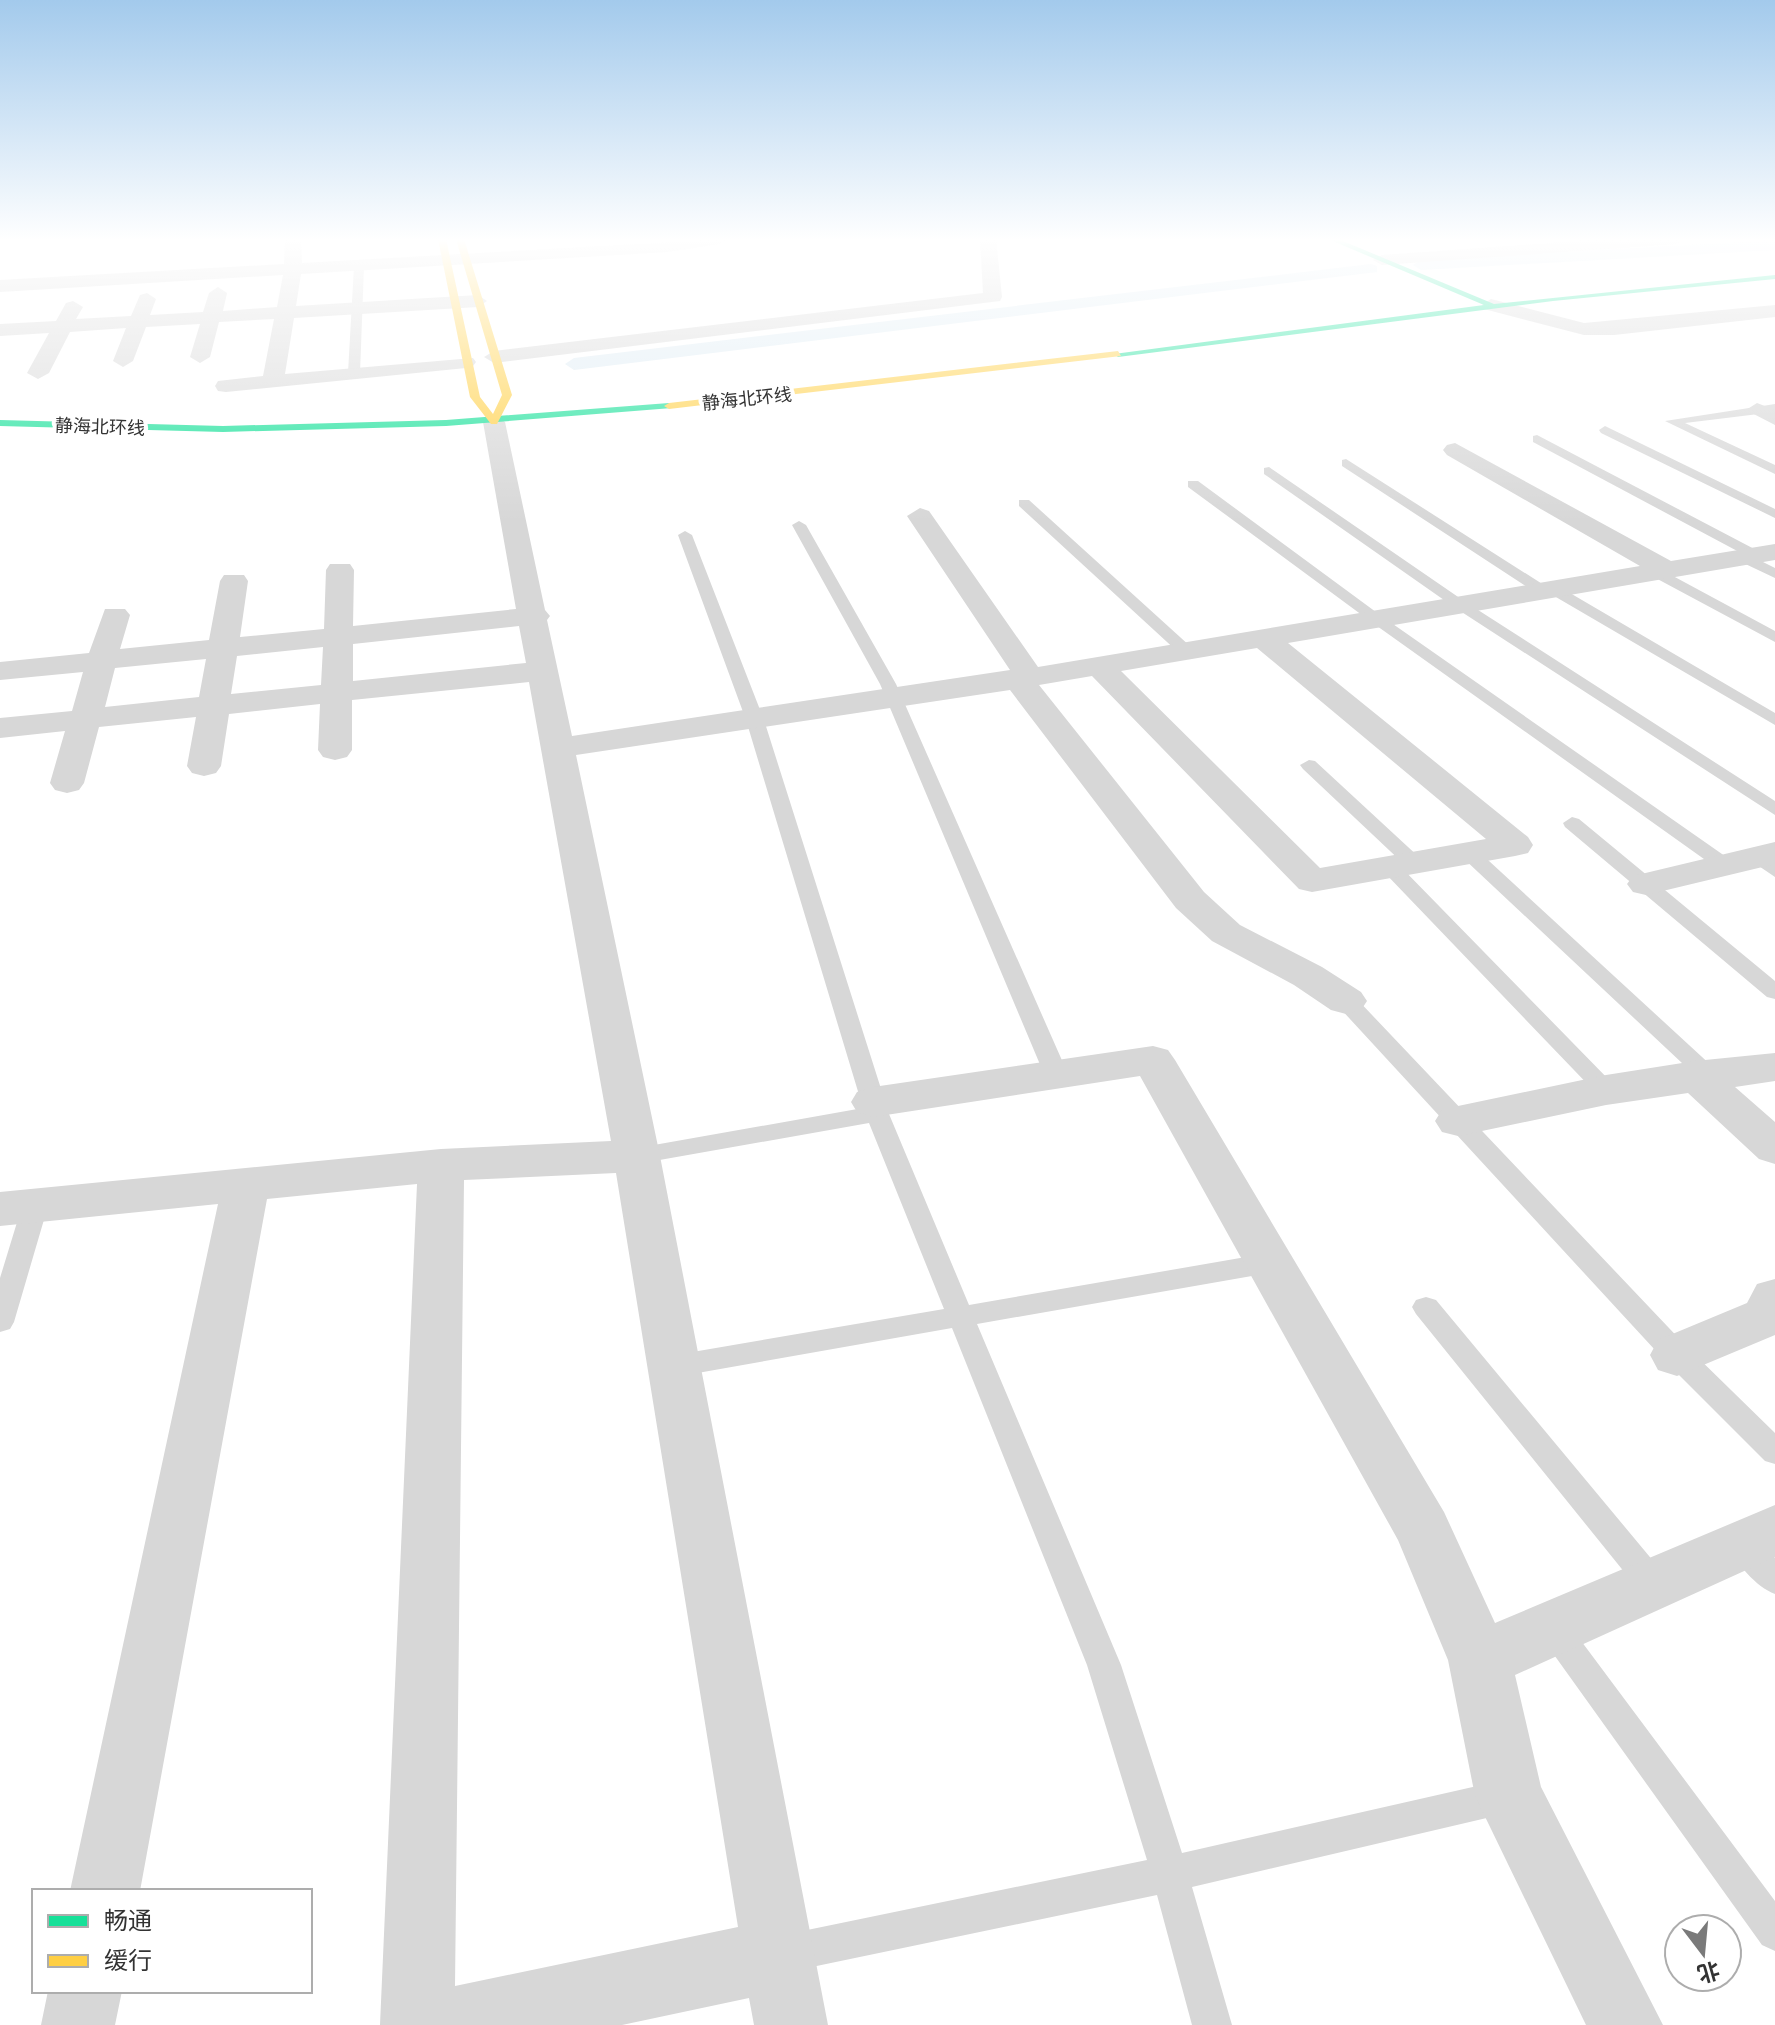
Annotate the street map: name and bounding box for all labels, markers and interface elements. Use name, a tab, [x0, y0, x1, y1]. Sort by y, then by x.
street label: 静海北环线	[701, 383, 793, 415]
street label: 静海北环线	[55, 414, 145, 440]
legend	[32, 1889, 312, 1993]
text: 畅通	[104, 1906, 152, 1935]
north arrow	[1663, 1913, 1743, 1993]
text: 缓行	[104, 1946, 152, 1975]
text: 北	[1694, 1956, 1723, 1988]

